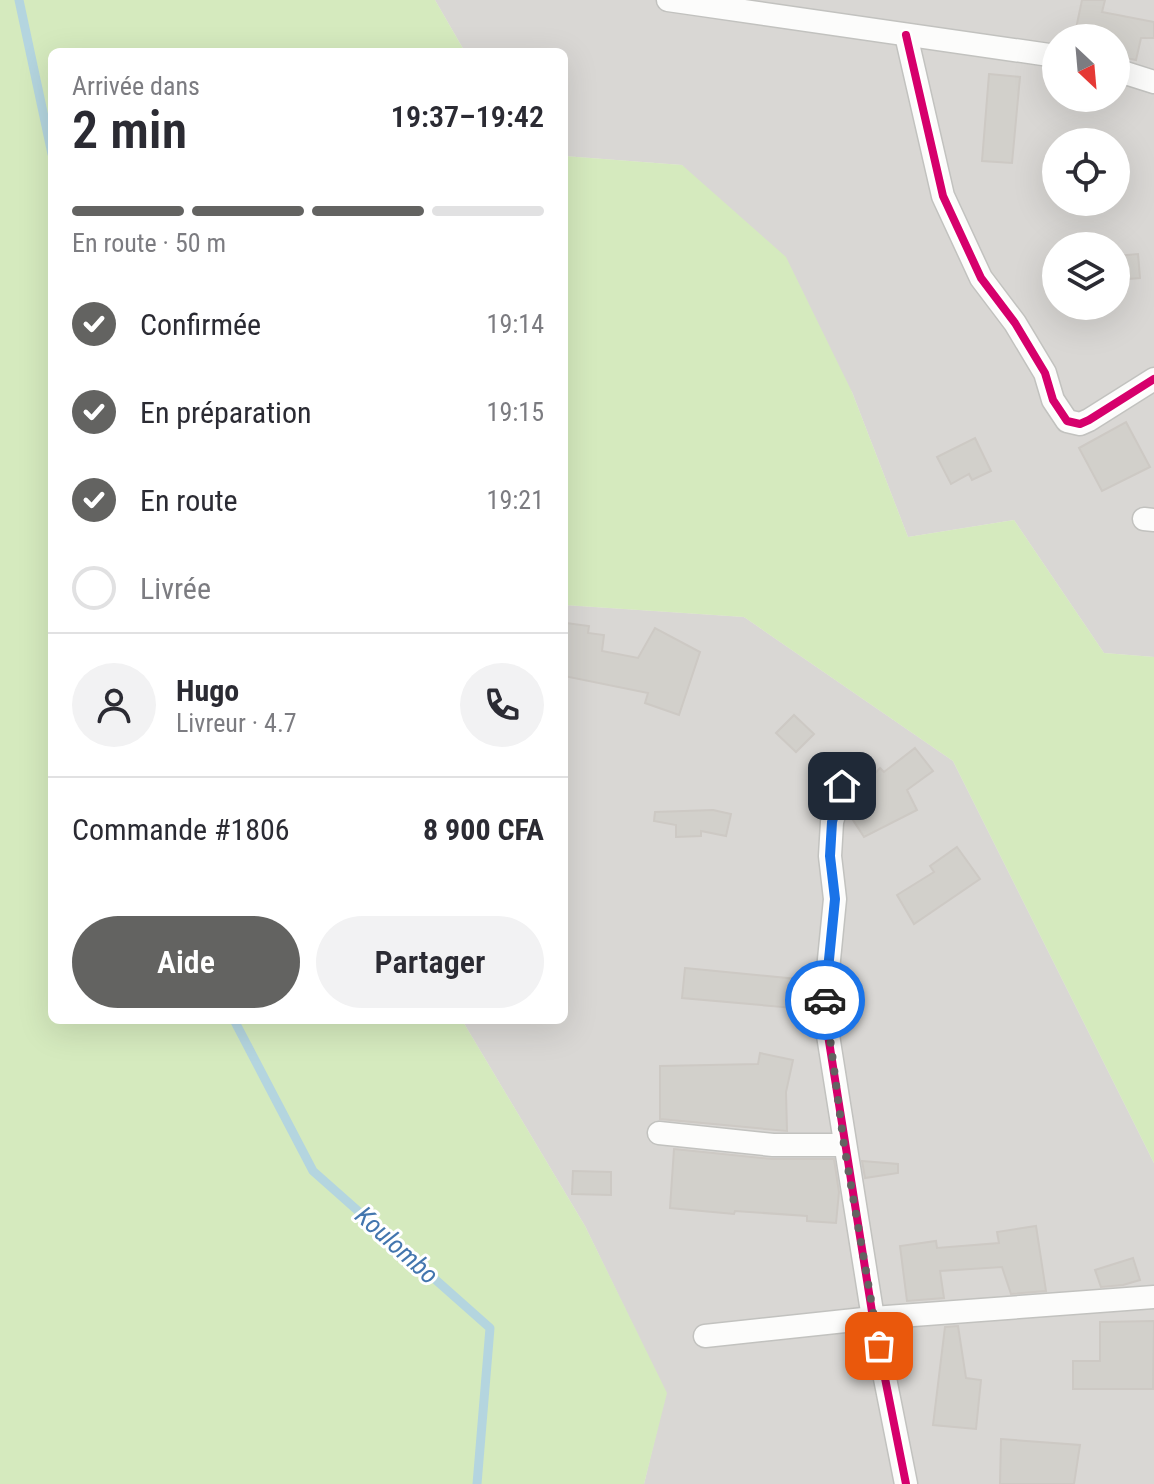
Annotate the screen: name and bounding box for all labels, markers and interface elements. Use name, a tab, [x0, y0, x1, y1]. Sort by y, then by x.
north arrow	[1042, 24, 1130, 112]
map controls	[1042, 24, 1130, 320]
text: Arrivée dans	[72, 71, 200, 101]
text: 19:37–19:42	[391, 99, 544, 134]
text: 2 min	[72, 100, 187, 161]
button: locate	[1042, 128, 1130, 216]
text: En route · 50 m	[72, 228, 226, 258]
button: layers	[1042, 232, 1130, 320]
icon: check	[72, 302, 116, 346]
text: Confirmée	[140, 307, 261, 342]
text: 19:14	[487, 309, 544, 339]
icon: check	[72, 390, 116, 434]
text: En préparation	[140, 395, 312, 430]
text: 19:15	[487, 397, 544, 427]
icon: check	[72, 478, 116, 522]
text: En route	[140, 483, 238, 518]
text: 19:21	[487, 485, 544, 515]
text: Livrée	[140, 571, 211, 606]
button: person	[72, 663, 156, 747]
button: phone	[460, 663, 544, 747]
text: Hugo	[176, 673, 239, 708]
text: Livreur · 4.7	[176, 708, 297, 738]
pin	[808, 752, 876, 820]
icon: home	[820, 764, 864, 808]
text: Commande #1806	[72, 812, 290, 847]
text: 8 900 CFA	[423, 812, 544, 847]
button: Aide	[72, 916, 300, 1008]
button: Partager	[316, 916, 544, 1008]
courier	[785, 960, 865, 1040]
icon: car	[803, 978, 847, 1022]
water label: Koulombo	[350, 1200, 444, 1290]
pin	[845, 1312, 913, 1380]
icon: bag	[857, 1324, 901, 1368]

